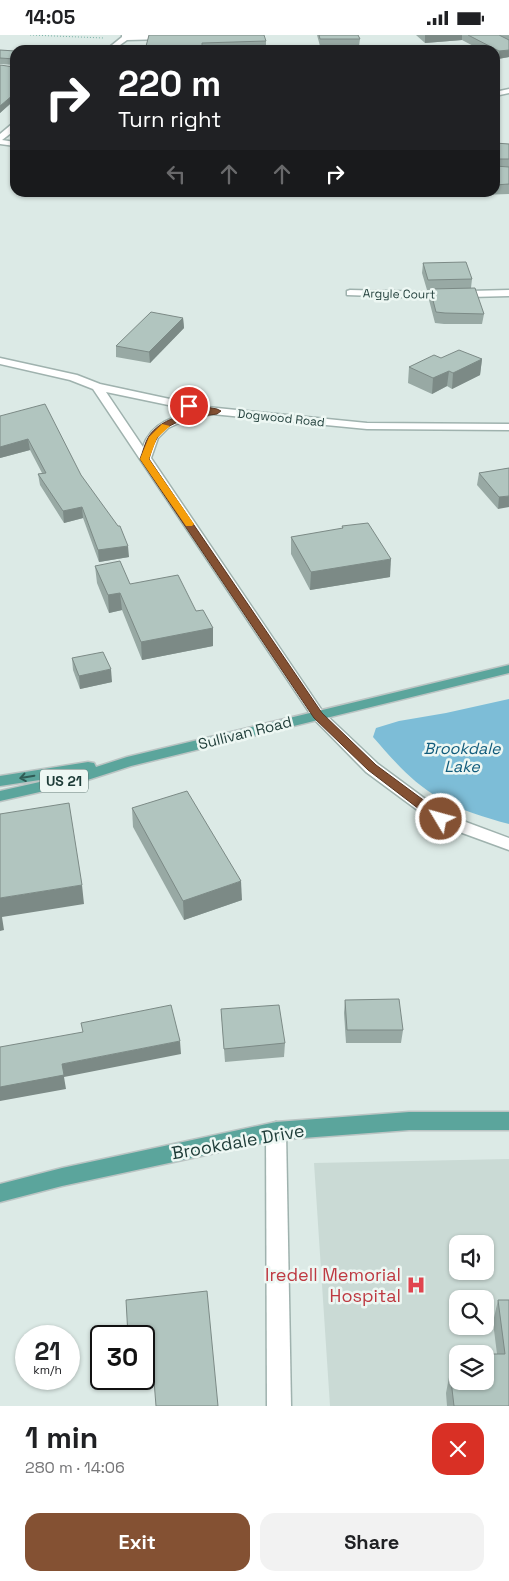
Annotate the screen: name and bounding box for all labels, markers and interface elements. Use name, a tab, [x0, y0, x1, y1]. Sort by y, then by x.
text: 14:05	[25, 5, 75, 30]
text: 220 m	[118, 62, 221, 106]
icon: right	[35, 65, 100, 130]
text: Turn right	[118, 105, 221, 133]
icon: left	[162, 160, 190, 188]
icon: ahead	[215, 160, 243, 188]
icon: ahead	[268, 160, 296, 188]
icon: right	[321, 160, 349, 188]
street label: Argyle Court	[363, 285, 435, 303]
pin	[168, 385, 210, 427]
icon: arrive	[175, 392, 203, 420]
street label: Dogwood Road	[237, 405, 325, 431]
street label: Sullivan Road	[196, 712, 294, 753]
water label: Brookdale Lake	[423, 738, 501, 777]
road number: US 21	[40, 769, 88, 793]
one-way arrow	[19, 772, 35, 782]
position arrow	[414, 792, 466, 844]
street label: Brookdale Drive	[170, 1118, 306, 1165]
map controls	[449, 1235, 494, 1390]
button: sound	[449, 1235, 494, 1280]
place label: Iredell Memorial Hospital	[265, 1263, 401, 1307]
hospital icon: Iredell Memorial Hospital	[405, 1274, 427, 1296]
button: search	[449, 1290, 494, 1335]
speed limit sign: 30	[90, 1325, 155, 1390]
text: 21	[34, 1335, 61, 1367]
button: layers	[449, 1345, 494, 1390]
text: km/h	[33, 1362, 62, 1378]
text: 1 min	[25, 1418, 98, 1457]
button: close	[432, 1423, 484, 1475]
text: 280 m · 14:06	[25, 1457, 125, 1478]
button: Exit	[25, 1513, 250, 1571]
button: Share	[260, 1513, 484, 1571]

